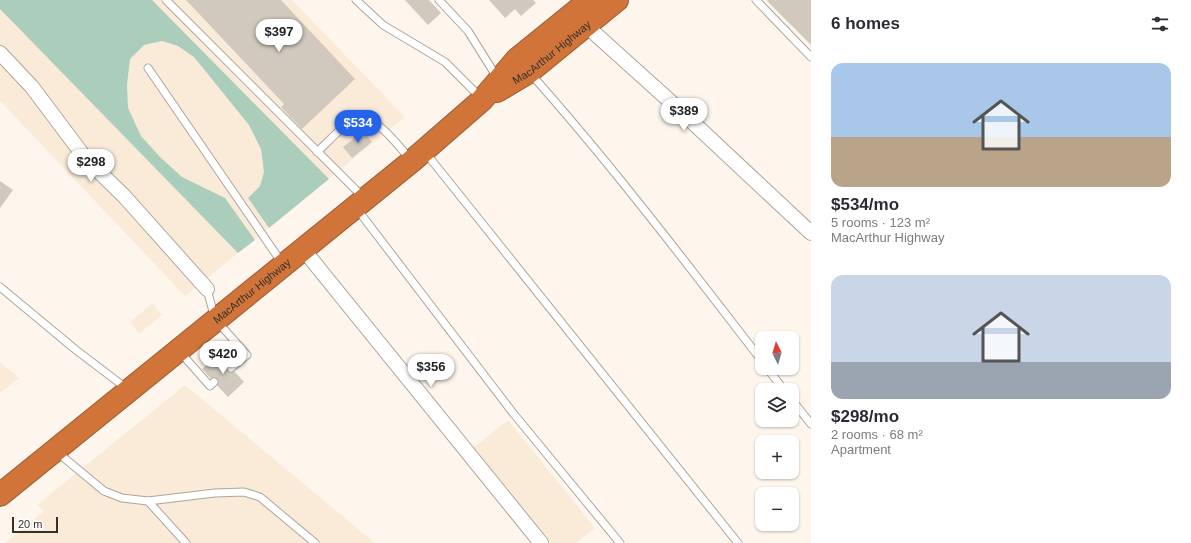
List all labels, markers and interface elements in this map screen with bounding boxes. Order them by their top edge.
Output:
icon: filters [1149,13,1171,35]
text: 6 homes [831,14,900,33]
street label: MacArthur Highway [510,18,593,86]
pin: $397 [255,19,303,53]
text: $397 [265,24,293,39]
icon: home [965,89,1037,161]
pin: $389 [660,98,708,132]
text: $389 [670,103,698,118]
pin: $534 [334,110,382,144]
text: $534 [344,115,372,130]
pin: $298 [67,149,115,183]
text: $298 [77,154,105,169]
text: $534/mo [831,195,899,214]
text: 5 rooms · 123 m² [831,215,930,230]
text: MacArthur Highway [831,230,944,245]
street label: MacArthur Highway [211,256,293,326]
icon: home [965,301,1037,373]
north arrow [755,331,799,375]
map controls [755,331,799,531]
pin: $420 [199,341,247,375]
text: $420 [209,346,237,361]
pin: $356 [407,354,455,388]
text: $356 [417,359,445,374]
button: layers [755,383,799,427]
text: $298/mo [831,407,899,426]
text: 2 rooms · 68 m² [831,427,923,442]
button: + [755,435,799,479]
text: Apartment [831,442,891,457]
button: − [755,487,799,531]
scale bar [12,515,58,534]
text: 20 m [18,518,42,530]

